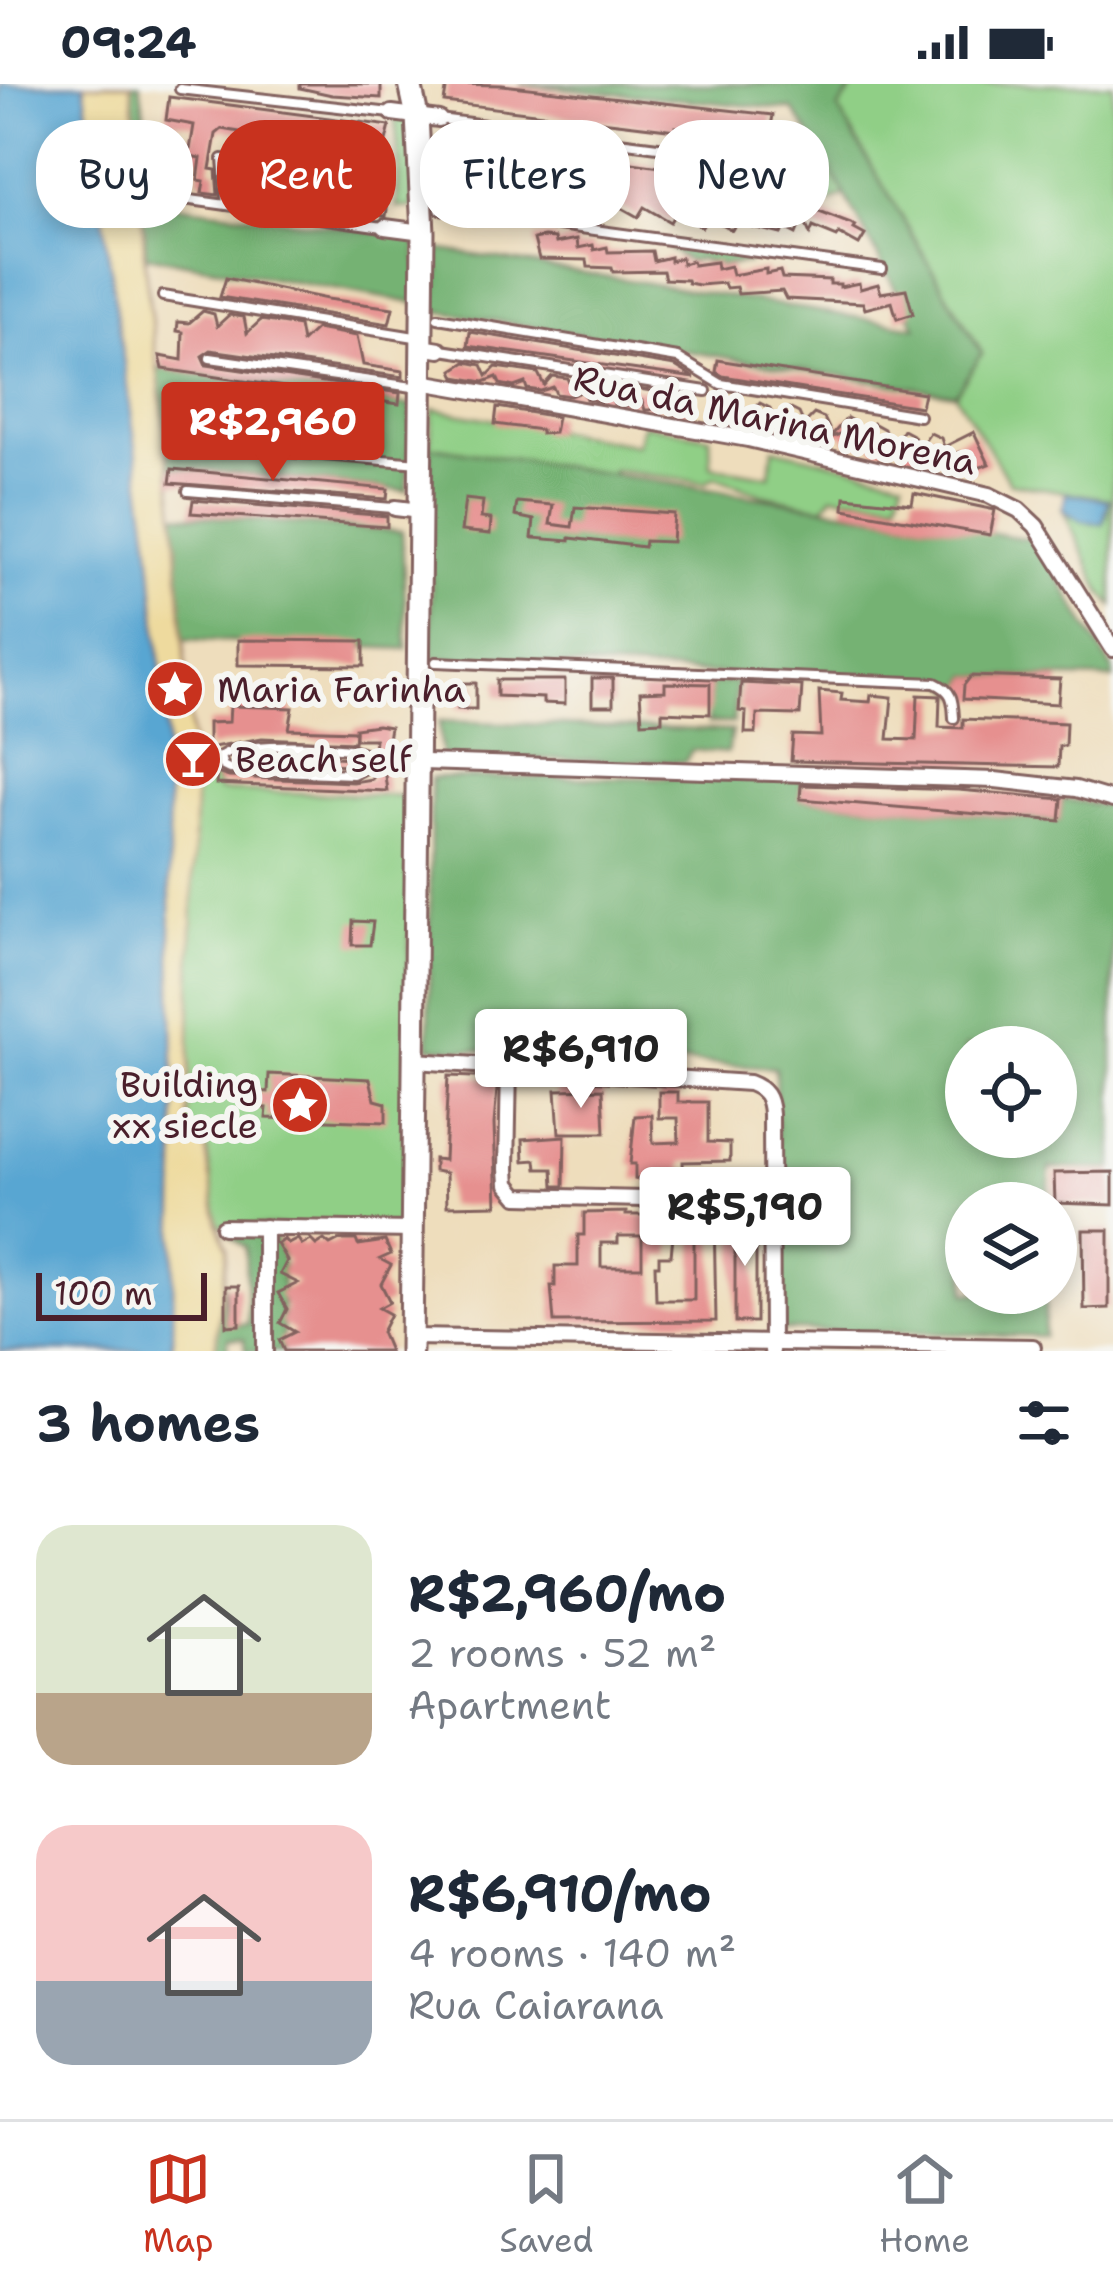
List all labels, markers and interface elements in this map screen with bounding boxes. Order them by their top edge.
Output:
text: 09:24 [60,12,197,72]
chip: Buy [36,120,193,228]
chip: Rent [217,120,396,228]
chip: Filters [420,120,630,228]
chip: New [654,120,829,228]
street label: Rua da Marina Morena [569,353,981,487]
pin: R$2,960 [162,382,384,484]
text: R$2,960 [188,395,358,447]
place icon: Maria Farinha [144,658,206,720]
place label: Maria Farinha [217,665,466,714]
bar icon: Beach self [162,728,224,790]
place label: Beach self [235,735,413,784]
pin: R$6,910 [470,1009,692,1111]
text: R$6,910 [502,1022,660,1074]
map controls [945,1026,1077,1314]
button: locate [945,1026,1077,1158]
place label: Building xx siecle [112,1060,258,1150]
place icon: Building xx siecle [269,1074,331,1136]
pin: R$5,190 [634,1167,856,1269]
text: R$5,190 [667,1180,823,1232]
button: layers [945,1182,1077,1314]
scale bar [36,1267,207,1320]
text: 100 m [54,1271,153,1316]
text: 3 homes [36,1389,260,1457]
icon: filters [1011,1390,1077,1456]
text: R$2,960/mo [408,1559,726,1627]
icon: home [132,1573,276,1717]
text: 2 rooms · 52 m² [408,1627,717,1679]
text: Apartment [408,1679,611,1731]
text: R$6,910/mo [408,1859,712,1927]
icon: home [132,1873,276,2017]
text: 4 rooms · 140 m² [408,1927,736,1979]
text: Rua Caiarana [408,1979,664,2031]
tab: Map [143,2146,214,2263]
tab: Saved [500,2146,593,2263]
tab: Home [879,2146,970,2263]

